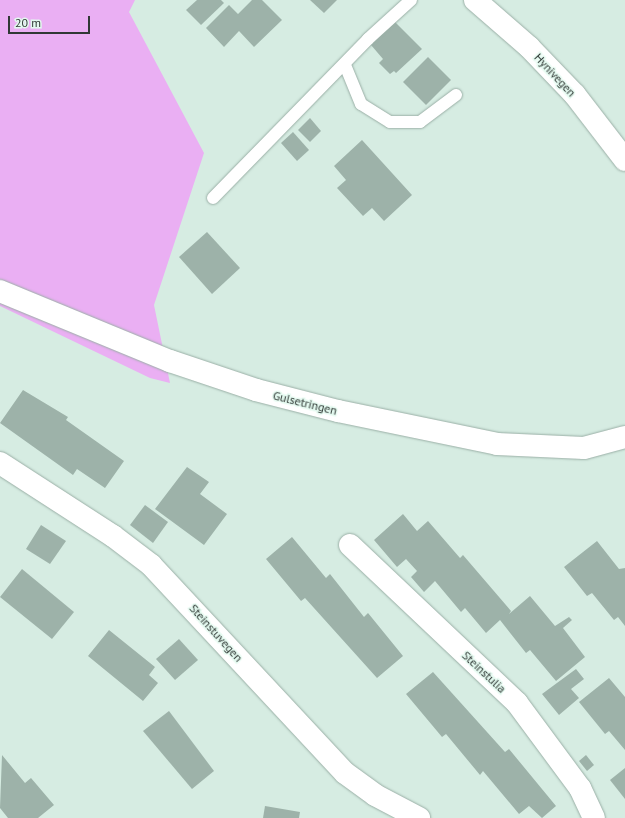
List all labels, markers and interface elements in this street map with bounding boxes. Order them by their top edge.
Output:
scale bar [10,8,92,34]
text: 20 m [15,15,41,30]
street label: Hynivegen [531,50,579,100]
street label: Gulsetringen [271,388,339,418]
street label: Steinstuvegen [186,601,246,665]
street label: Steinstulia [459,648,509,696]

